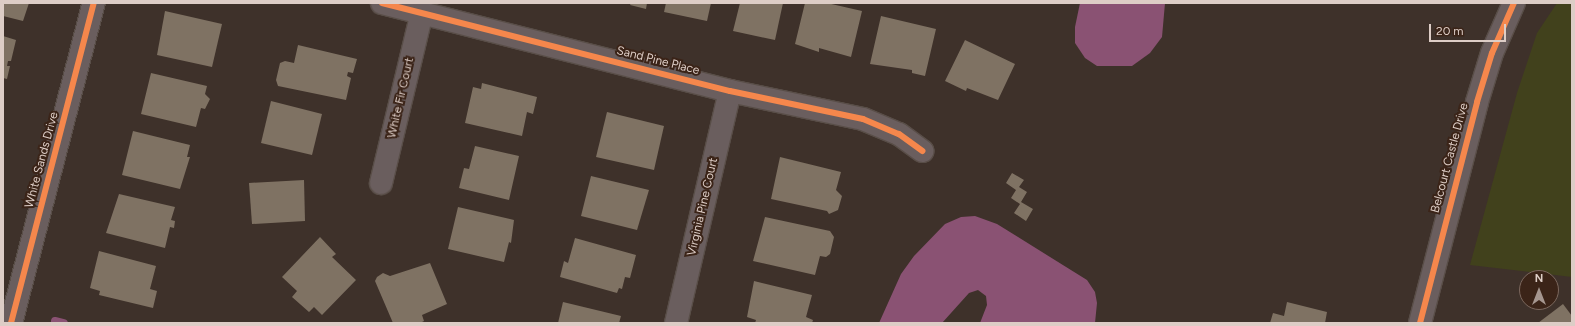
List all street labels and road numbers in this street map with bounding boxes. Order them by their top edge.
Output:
street label: Sand Pine Place [615,44,701,78]
street label: White Fir Court [385,56,417,140]
street label: Belcourt Castle Drive [1428,102,1472,214]
street label: White Sands Drive [22,111,62,209]
street label: Virginia Pine Court [685,156,721,258]

